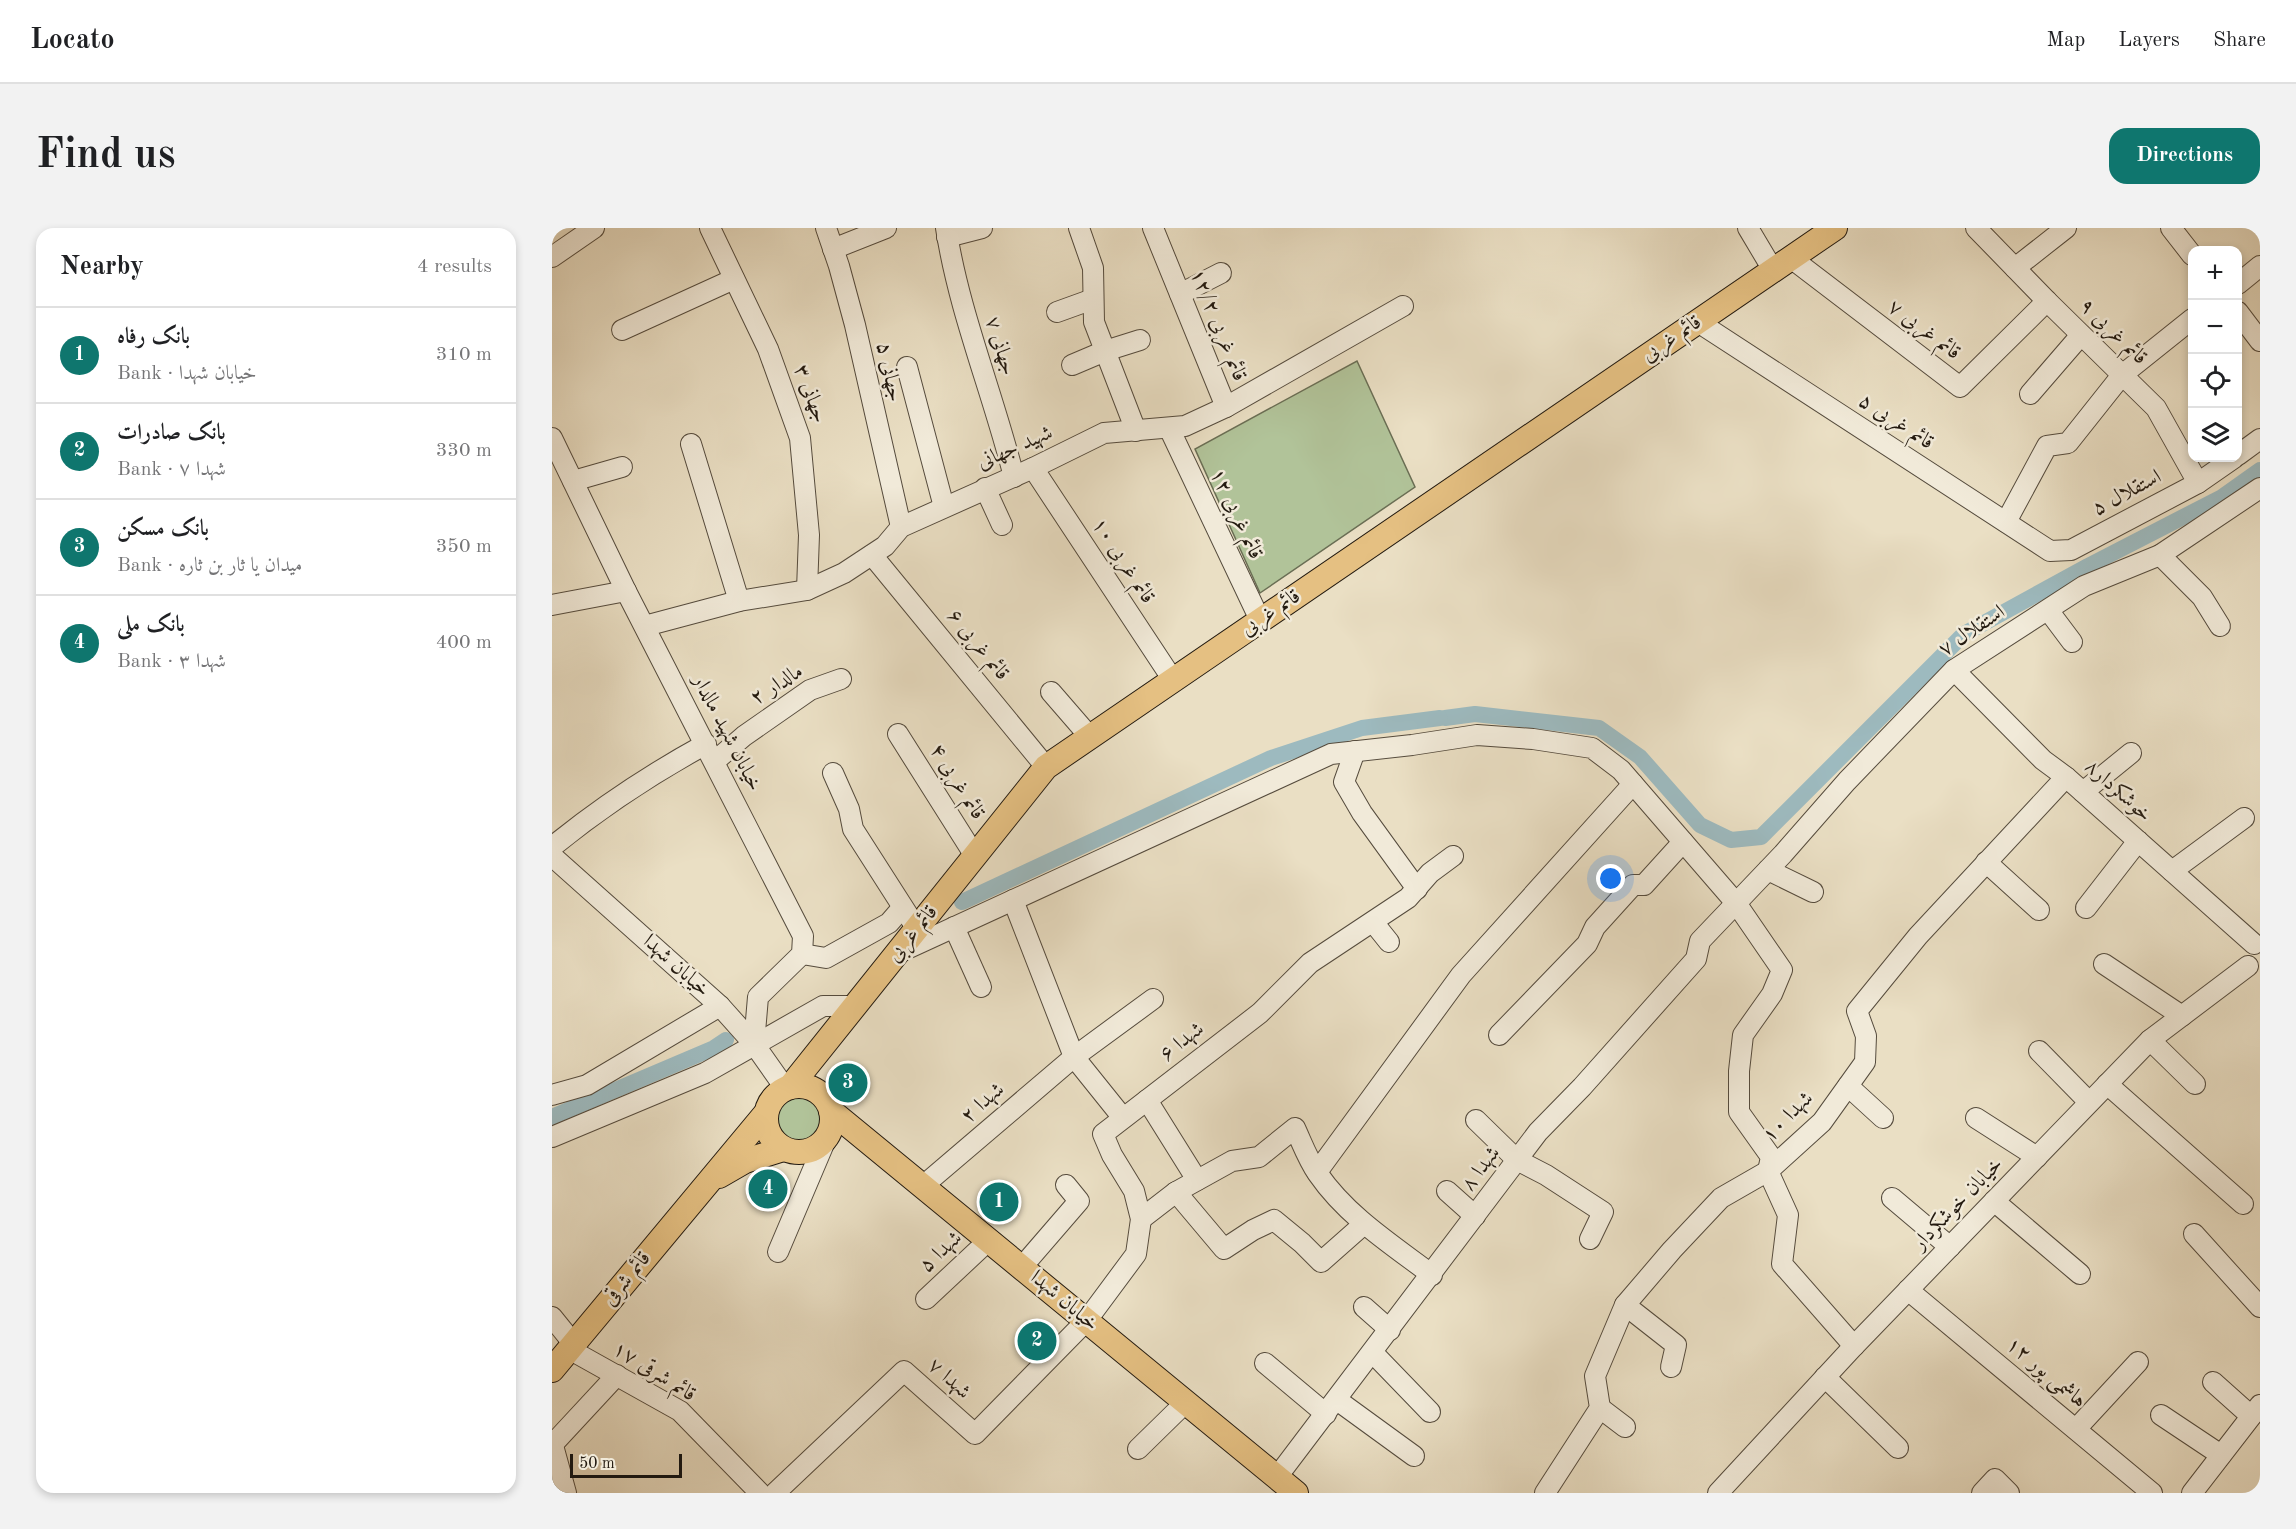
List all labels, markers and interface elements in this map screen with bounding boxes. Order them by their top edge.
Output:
text: Locato [30,27,115,55]
text: Map [2046,30,2085,51]
text: Layers [2118,30,2180,51]
text: Share [2213,30,2266,51]
button: Directions [2109,128,2260,184]
text: Find us [36,135,175,177]
map controls [2188,246,2242,462]
button: + [2188,246,2242,300]
text: Nearby [60,254,144,280]
text: 4 results [417,257,492,277]
street label: قائم غربی ۱۲/۲ [1180,266,1250,386]
street label: قائم غربی ۹ [2071,295,2151,373]
street label: قائم غربی ۷ [1880,296,1964,369]
button: − [2188,300,2242,354]
street label: قائم غربی [1639,312,1709,371]
street label: جهانی ۷ [981,314,1019,378]
text: بانک رفاه [117,326,190,348]
street label: جهانی ۵ [872,340,906,404]
text: 1 [74,345,85,365]
text: 310 m [436,345,492,365]
button: locate [2188,354,2242,408]
street label: جهانی ۳ [790,362,830,426]
text: Bank · خیابان شهدا [117,364,257,384]
street label: قائم غربی ۵ [1851,390,1937,459]
button: layers [2188,408,2242,462]
text: بانک صادرات [117,422,226,444]
street label: شهید جهانی [974,422,1057,476]
text: 2 [74,441,85,461]
text: 330 m [436,441,492,461]
text: Bank · شهدا ۷ [117,460,226,480]
street label: قائم غربی ۱۲ [1201,466,1266,565]
street label: استقلال ۵ [2089,466,2165,520]
street label: قائم غربی ۱۰ [1083,515,1158,611]
text: بانک مسکن [117,518,209,540]
text: 3 [74,537,85,557]
text: 350 m [436,537,492,557]
text: Bank · میدان یا ثار بن ثاره [117,556,302,576]
street label: قائم غربی [1238,586,1308,645]
street label: استقلال ۷ [1935,601,2009,661]
street label: قائم غربی ۶ [939,605,1013,688]
text: بانک ملی [117,614,185,636]
text: 4 [74,633,85,653]
text: 400 m [436,633,492,653]
text: Bank · شهدا ۳ [117,652,226,672]
street label: مالدار ۲ [747,661,807,709]
street label: خیابان شهید مالدار [686,670,765,795]
street label: قائم غربی ۴ [921,740,988,827]
street label: خوشکردار۸ [2080,755,2156,827]
your location [1596,864,1625,893]
street label: قائم غربی [884,902,947,970]
street label: خیابان شهدا [637,931,713,1003]
street label: شهدا ۶ [1156,1018,1209,1067]
pin: 3 [828,1060,868,1106]
street label: شهدا ۲ [957,1079,1010,1129]
street label: شهدا ۱۰ [1759,1088,1819,1148]
street label: شهدا ۸ [1458,1143,1506,1196]
street label: خیابان خوشکردار [1907,1153,2008,1256]
pin: 4 [748,1166,788,1212]
pin: 1 [980,1180,1018,1224]
street label: شهدا ۵ [916,1227,968,1278]
street label: قائم شرقی [598,1247,660,1314]
street label: خیابان شهدا [1025,1267,1102,1337]
pin: 2 [1018,1318,1056,1364]
street label: هاشمی پور ۱۲ [2000,1334,2090,1415]
street label: قائم شرقی ۱۷ [606,1337,700,1411]
street label: شهدا ۷ [922,1355,974,1405]
scale bar [570,1451,682,1478]
text: 50 m [579,1456,615,1472]

